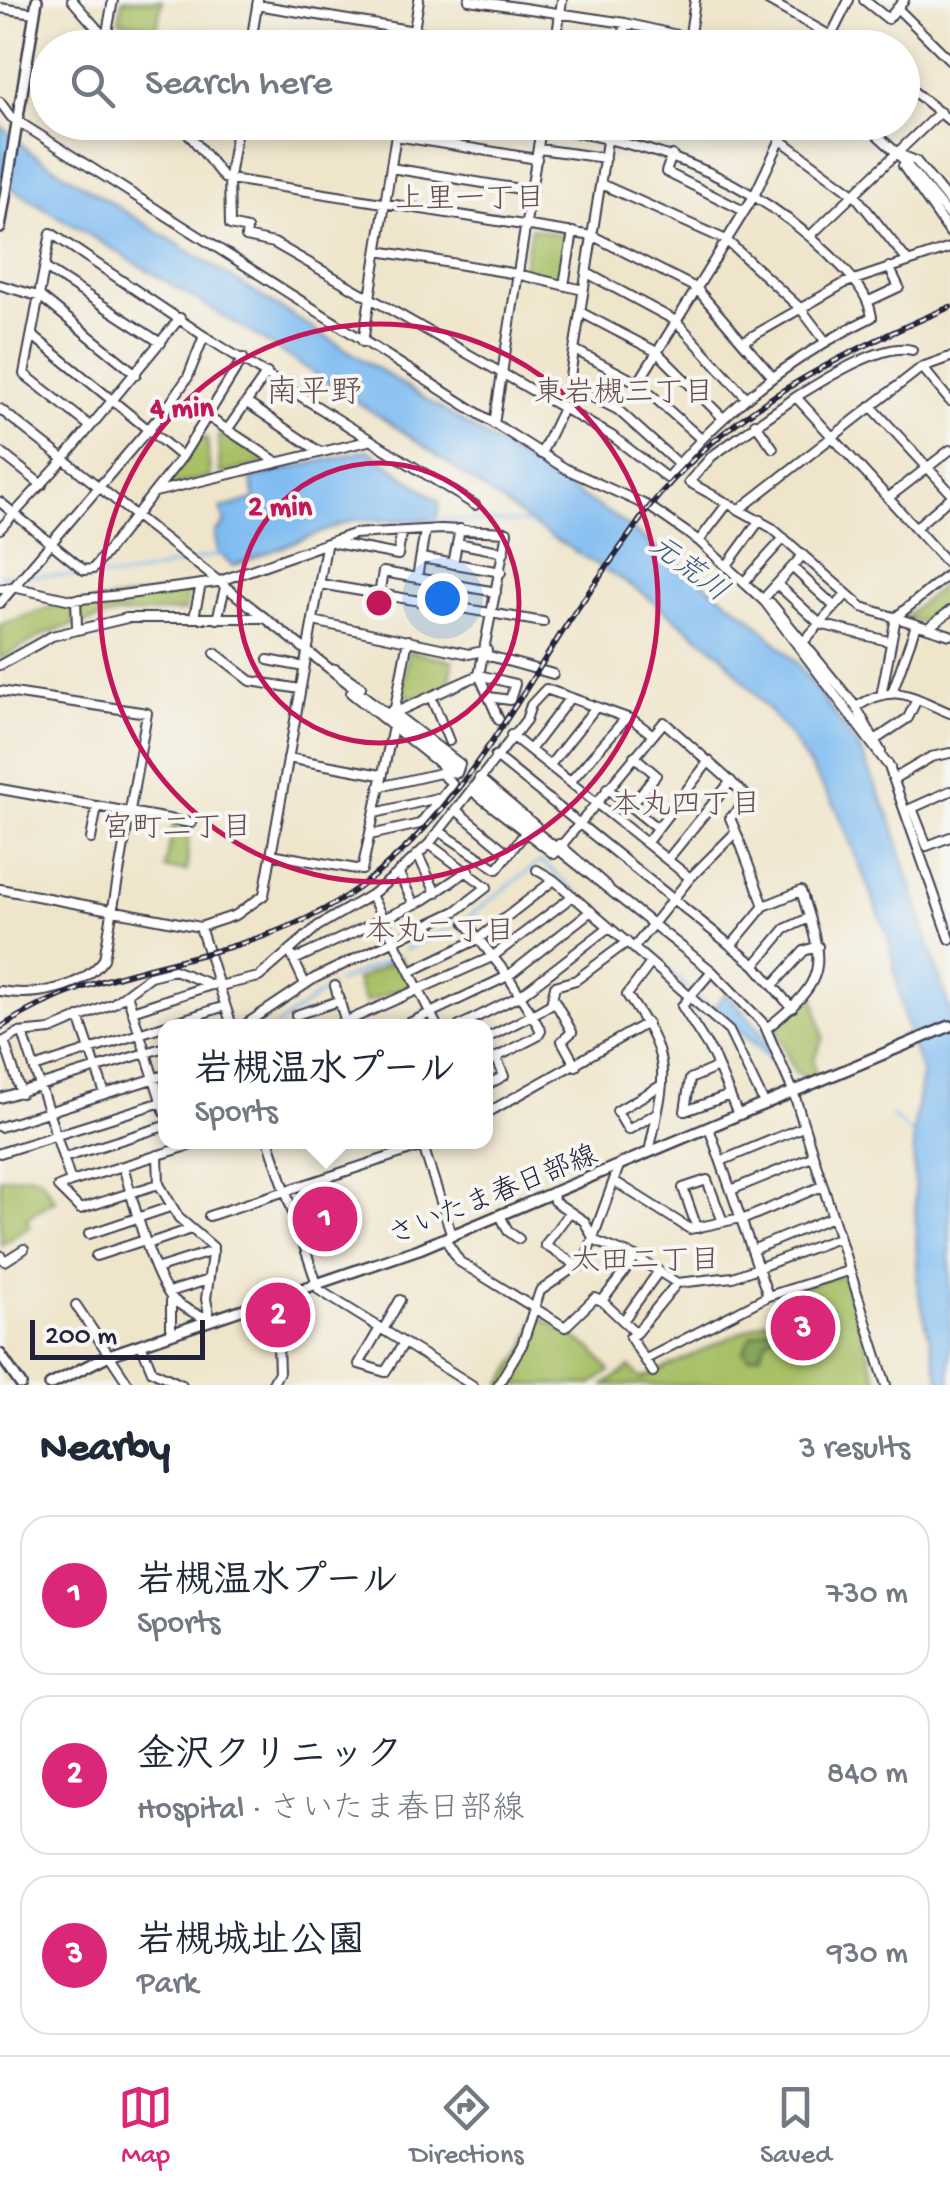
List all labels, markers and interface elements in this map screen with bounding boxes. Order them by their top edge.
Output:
search box [30,30,920,140]
icon: search [65,58,120,113]
text: Search here [145,63,332,107]
district label: 上里一丁目 [395,184,545,219]
district label: 南平野 [266,374,362,414]
district label: 東岩槻三丁目 [534,376,714,413]
text: 4 min [149,393,214,428]
text: 2 min [248,492,313,527]
water label: 元荒川 [641,529,734,612]
your location [417,573,468,624]
centre of rings [361,585,397,621]
district label: 本丸四丁目 [611,788,761,825]
district label: 宮町二丁目 [102,811,252,848]
district label: 本丸二丁目 [365,915,515,952]
popup [158,1019,493,1149]
text: 岩槻温水プール [194,1051,457,1095]
text: Sports [194,1095,278,1133]
street label: さいたま春日部線 [383,1138,603,1254]
pin: 1 [292,1182,358,1256]
district label: 太田二丁目 [570,1245,720,1281]
pin: 2 [246,1278,310,1352]
pin: 3 [770,1290,836,1366]
scale bar [30,1315,205,1360]
text: 200 m [45,1321,117,1354]
text: Nearby [40,1426,170,1475]
text: 3 results [799,1431,910,1469]
text: 岩槻温水プール [137,1562,399,1606]
text: 1 [68,1576,81,1614]
text: 730 m [826,1576,908,1614]
text: Sports [137,1606,220,1644]
text: 金沢クリニック [137,1736,403,1780]
text: 2 [67,1756,82,1794]
text: 840 m [827,1756,908,1794]
text: Hospital · さいたま春日部線 [137,1792,524,1830]
text: 岩槻城址公園 [137,1922,365,1966]
text: 3 [66,1936,83,1974]
text: 930 m [827,1936,908,1974]
text: Park [137,1966,198,2004]
tab: Map [118,2080,173,2173]
tab: Directions [410,2080,524,2173]
tab: Saved [760,2080,832,2173]

